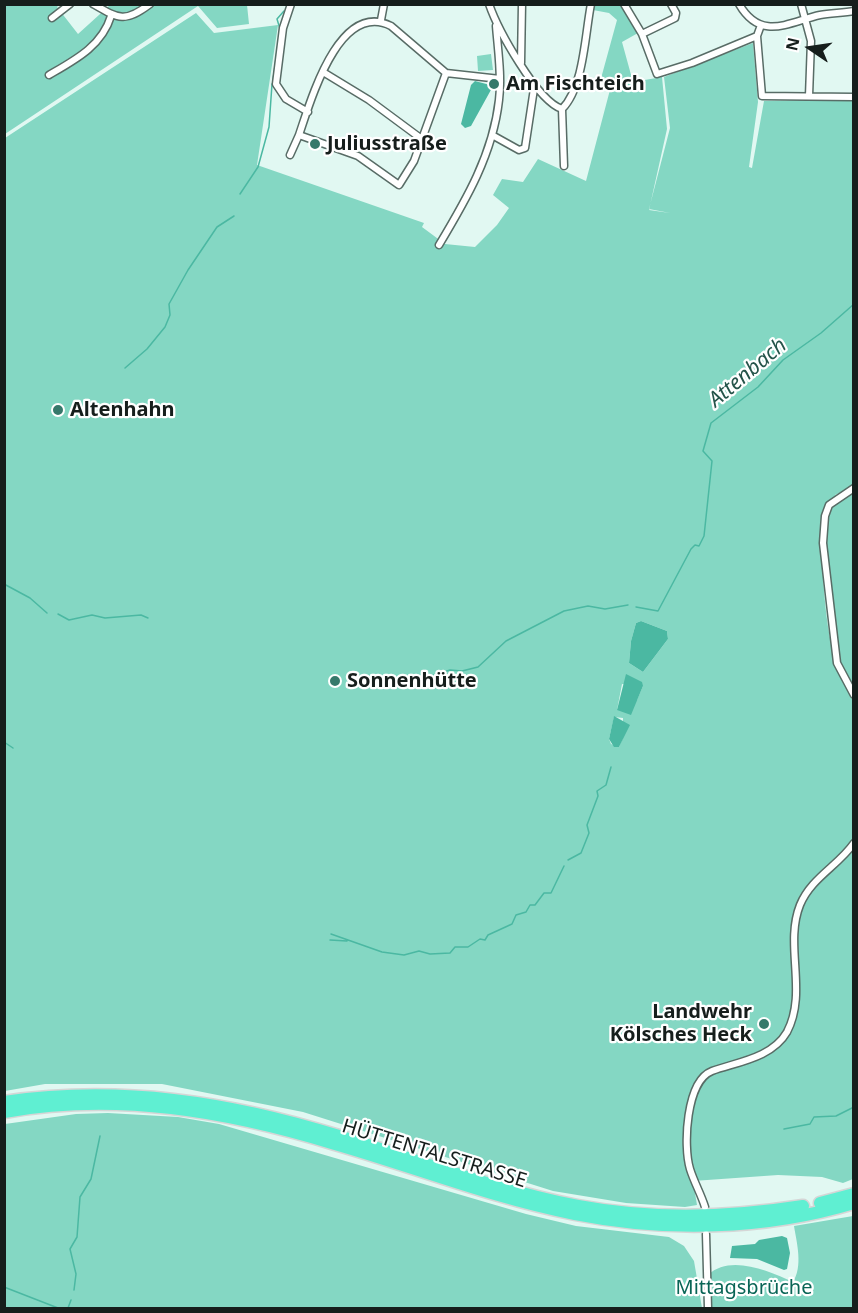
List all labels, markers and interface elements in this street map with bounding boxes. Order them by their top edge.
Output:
north arrow [780,18,840,78]
text: N [780,35,805,53]
place label: Am Fischteich [506,72,645,96]
marker: Am Fischteich [487,77,501,91]
place label: Juliusstraße [327,132,447,156]
marker: Juliusstraße [308,137,322,151]
water label: Attenbach [704,333,792,413]
place label: Altenhahn [70,398,174,422]
marker: Altenhahn [51,403,65,417]
place label: Sonnenhütte [347,669,477,693]
marker: Sonnenhütte [328,674,342,688]
place label: Landwehr Kölsches Heck [610,1000,752,1047]
marker: Landwehr Kölsches Heck [757,1017,771,1031]
street label: HÜTTENTALSTRASSE [339,1114,529,1194]
park label: Mittagsbrüche [676,1276,812,1300]

